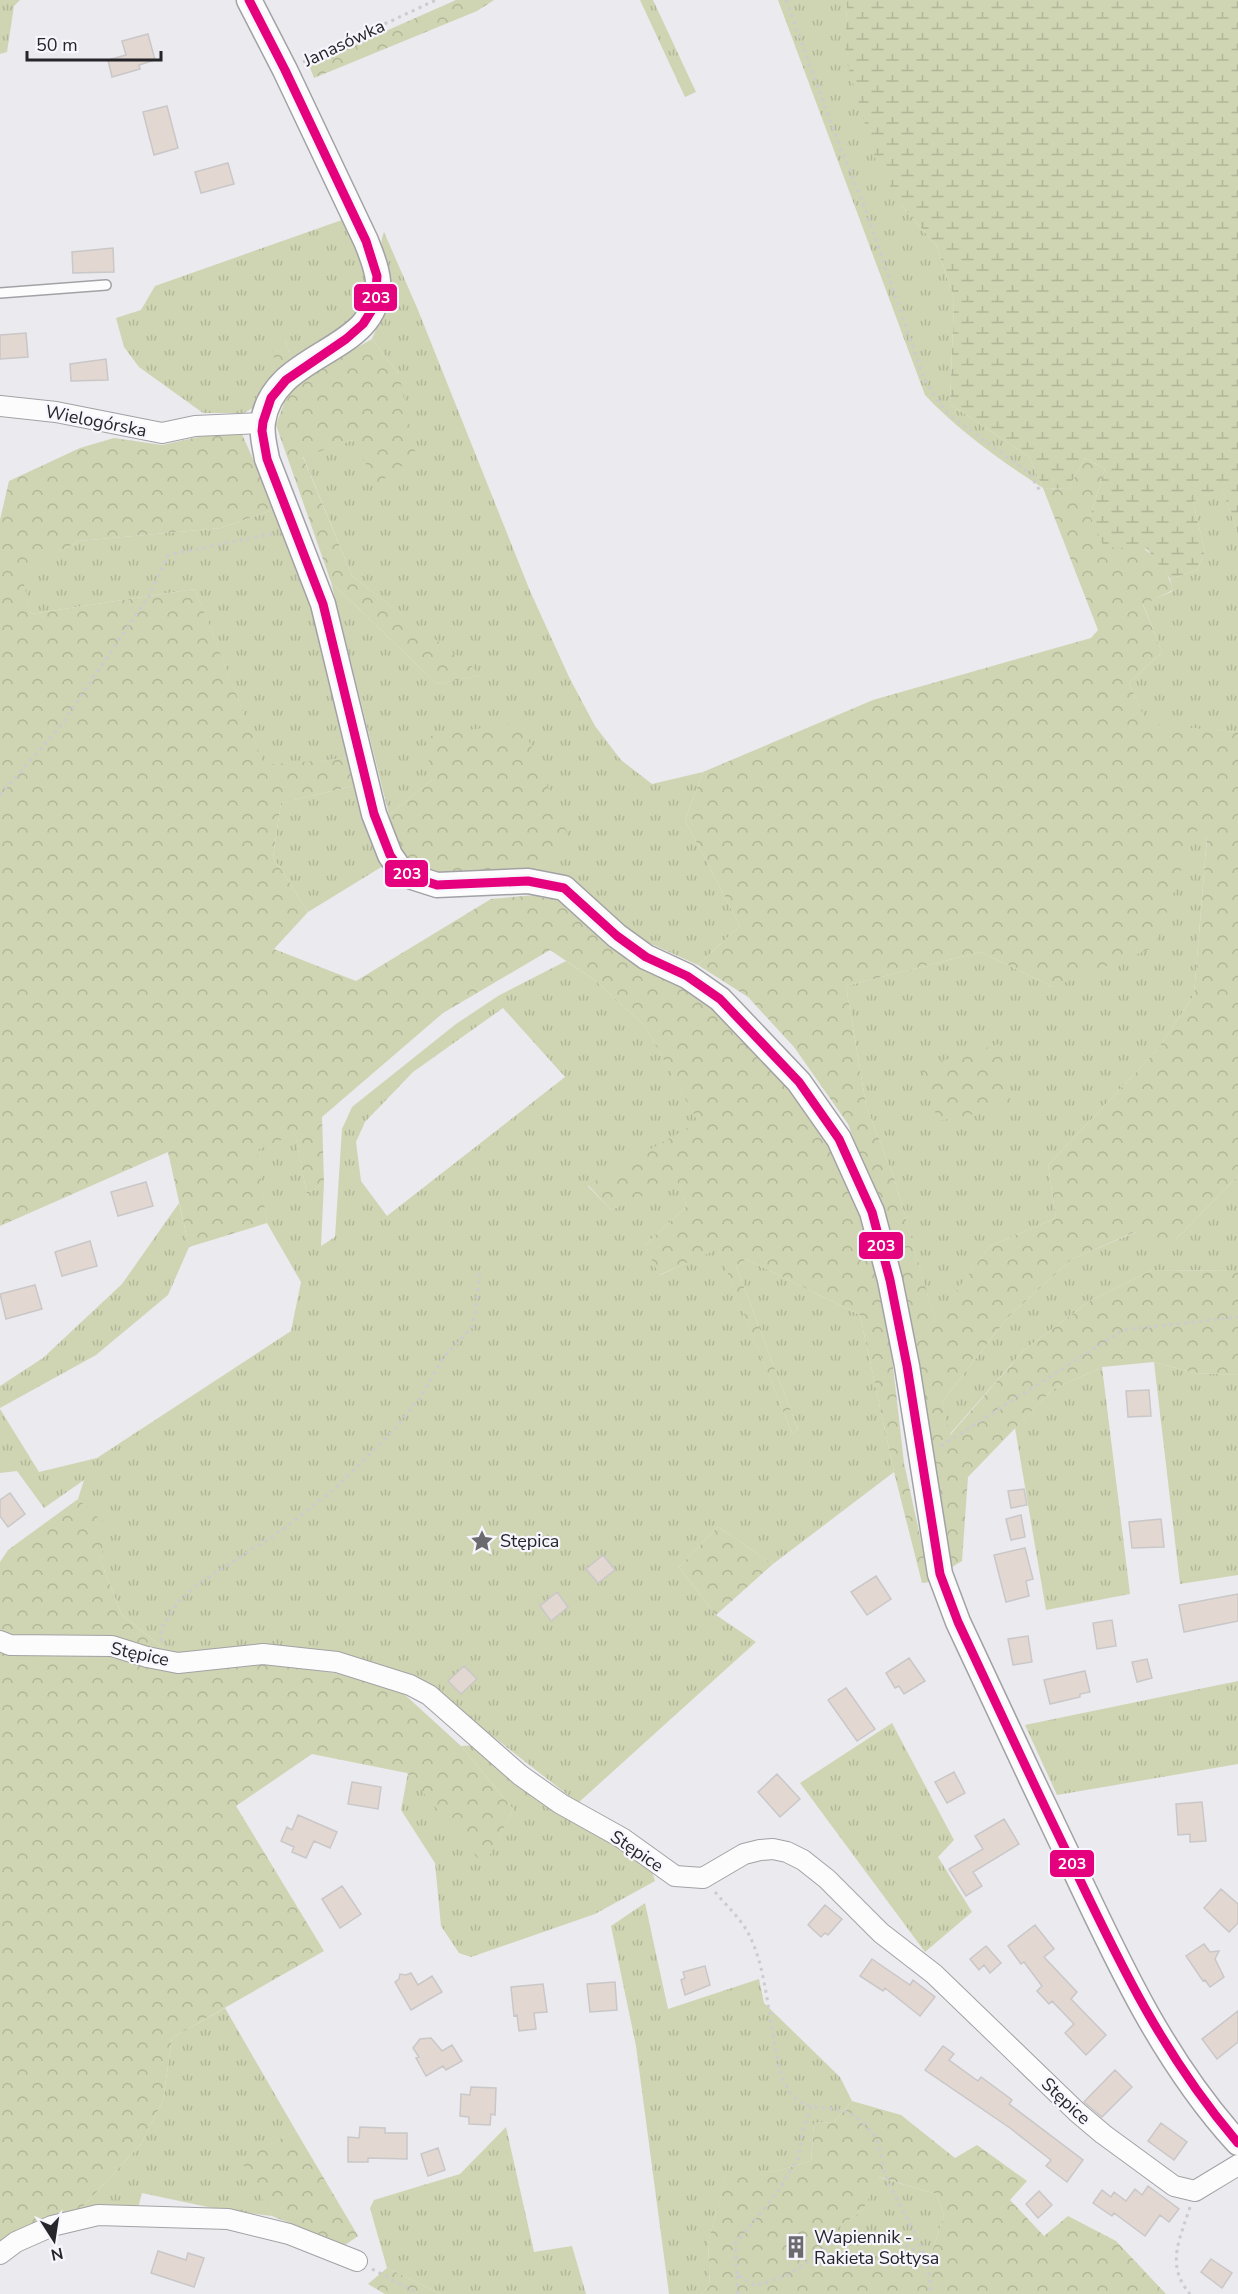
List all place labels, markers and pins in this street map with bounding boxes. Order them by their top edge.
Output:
place icon: Stępica [469,1528,495,1554]
place label: Stępica [500,1529,559,1553]
place label: Wapiennik - Rakieta Sołtysa [814,2225,939,2270]
building icon: Wapiennik - Rakieta Sołtysa [783,2234,809,2260]

